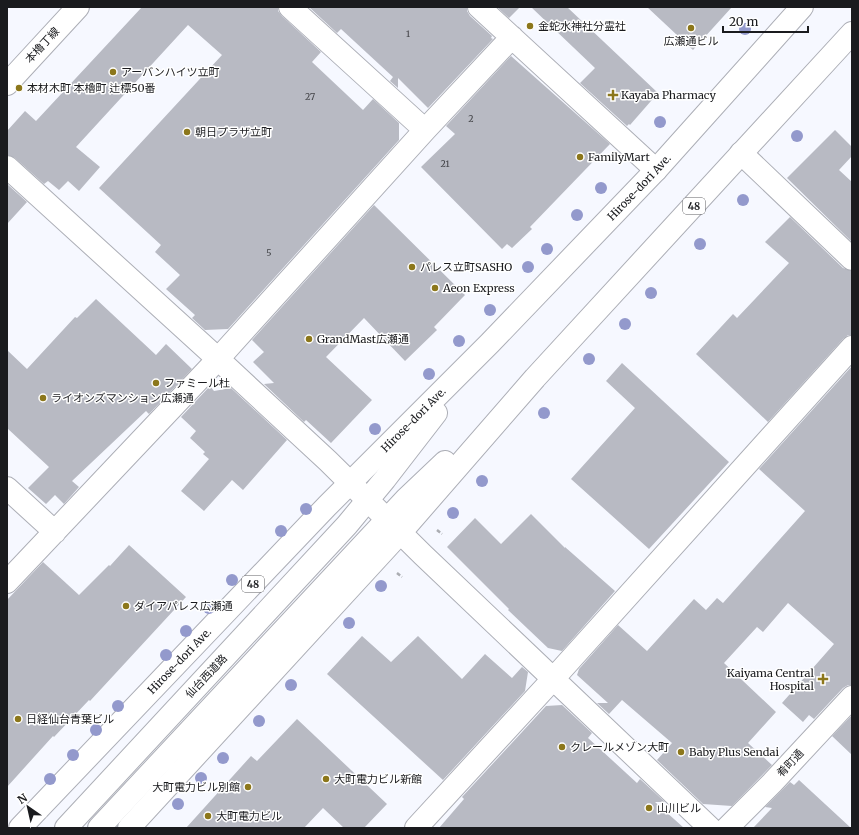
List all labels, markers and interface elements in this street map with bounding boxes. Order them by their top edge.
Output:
scale bar [723,8,808,34]
text: 20 m [729,14,758,29]
place label: 金蛇水神社分霊社 [538,19,626,33]
marker: 金蛇水神社分霊社 [525,21,535,31]
marker: 広瀬通ビル [686,23,696,33]
street label: 本櫓丁線 [22,24,62,66]
house number: 1 [406,28,410,39]
place label: 広瀬通ビル [664,34,719,48]
place label: アーバンハイツ立町 [121,65,220,79]
marker: アーバンハイツ立町 [108,67,118,77]
place label: 本材木町 本櫓町 辻標50番 [27,81,156,95]
marker: 本材木町 本櫓町 辻標50番 [14,83,24,93]
place label: Kayaba Pharmacy [621,88,716,102]
marker: Kayaba Pharmacy [608,90,618,100]
house number: 27 [305,91,315,102]
house number: 2 [468,113,474,124]
place label: 朝日プラザ立町 [195,125,272,139]
marker: 朝日プラザ立町 [182,127,192,137]
place label: FamilyMart [588,150,651,164]
street label: Hirose-dori Ave. [604,151,674,223]
marker: FamilyMart [575,152,585,162]
house number: 21 [440,158,450,169]
road number: 48 [683,198,705,214]
house number: 5 [266,247,272,258]
place label: パレス立町SASHO [420,260,512,274]
marker: パレス立町SASHO [407,262,417,272]
place label: Aeon Express [442,281,515,295]
marker: Aeon Express [430,283,440,293]
place label: GrandMast広瀬通 [317,332,409,346]
marker: GrandMast広瀬通 [304,334,314,344]
place label: ファミール杜 [164,376,230,390]
marker: ファミール杜 [151,378,161,388]
street label: Hirose-dori Ave. [378,384,449,455]
place label: ライオンズマンション広瀬通 [51,391,194,405]
marker: ライオンズマンション広瀬通 [38,393,48,403]
road number: 48 [242,576,264,592]
place label: ダイアパレス広瀬通 [134,599,233,613]
marker: ダイアパレス広瀬通 [121,601,131,611]
street label: Hirose-dori Ave. [145,625,214,697]
street label: 仙台西道路 [182,651,230,701]
place label: Kaiyama Central Hospital [727,666,815,693]
marker: Kaiyama Central Hospital [817,673,829,685]
place label: 日経仙台青葉ビル [26,712,114,726]
marker: 日経仙台青葉ビル [13,714,23,724]
place label: クレールメゾン大町 [570,740,669,754]
marker: クレールメゾン大町 [557,742,567,752]
place label: Baby Plus Sendai [689,745,780,759]
street label: 肴町通 [774,746,806,780]
marker: Baby Plus Sendai [676,747,686,757]
place label: 大町電力ビル新館 [334,772,422,786]
marker: 大町電力ビル新館 [321,774,331,784]
place label: 大町電力ビル別館 [152,780,240,794]
marker: 大町電力ビル別館 [243,782,253,792]
north arrow [8,787,48,827]
text: N [15,790,30,807]
place label: 山川ビル [657,801,701,815]
marker: 山川ビル [644,803,654,813]
place label: 大町電力ビル [216,809,282,823]
marker: 大町電力ビル [203,811,213,821]

